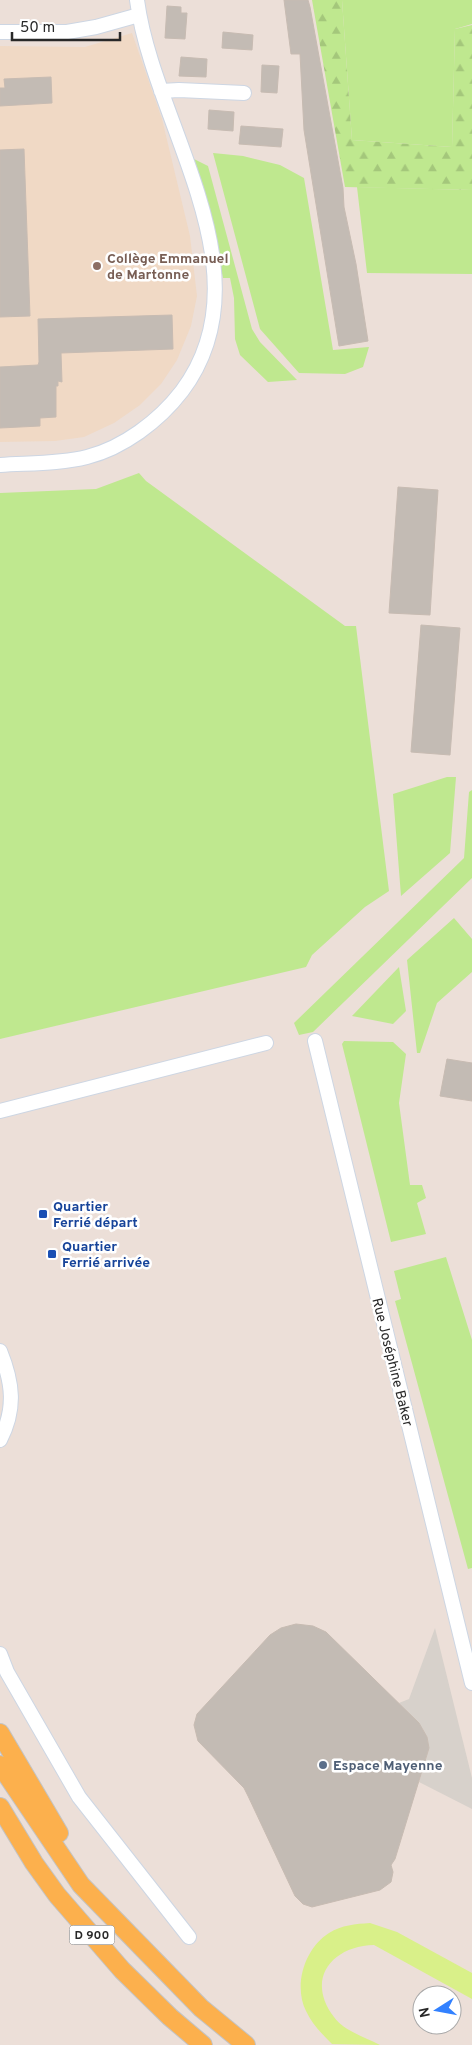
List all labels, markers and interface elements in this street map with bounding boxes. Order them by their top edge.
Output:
scale bar [12,10,120,42]
text: 50 m [20,19,55,38]
place label: Collège Emmanuel de Martonne [107,251,229,284]
marker: Collège Emmanuel de Martonne [91,260,103,272]
place label: Quartier Ferrié départ [53,1199,138,1232]
marker: Quartier Ferrié départ [37,1208,49,1220]
place label: Quartier Ferrié arrivée [62,1239,150,1272]
marker: Quartier Ferrié arrivée [46,1248,58,1260]
street label: Rue Joséphine Baker [367,1296,416,1429]
place label: Espace Mayenne [333,1758,443,1775]
marker: Espace Mayenne [317,1759,329,1771]
road number: D 900 [70,1926,114,1944]
north arrow [412,1985,462,2035]
text: N [416,2006,435,2019]

